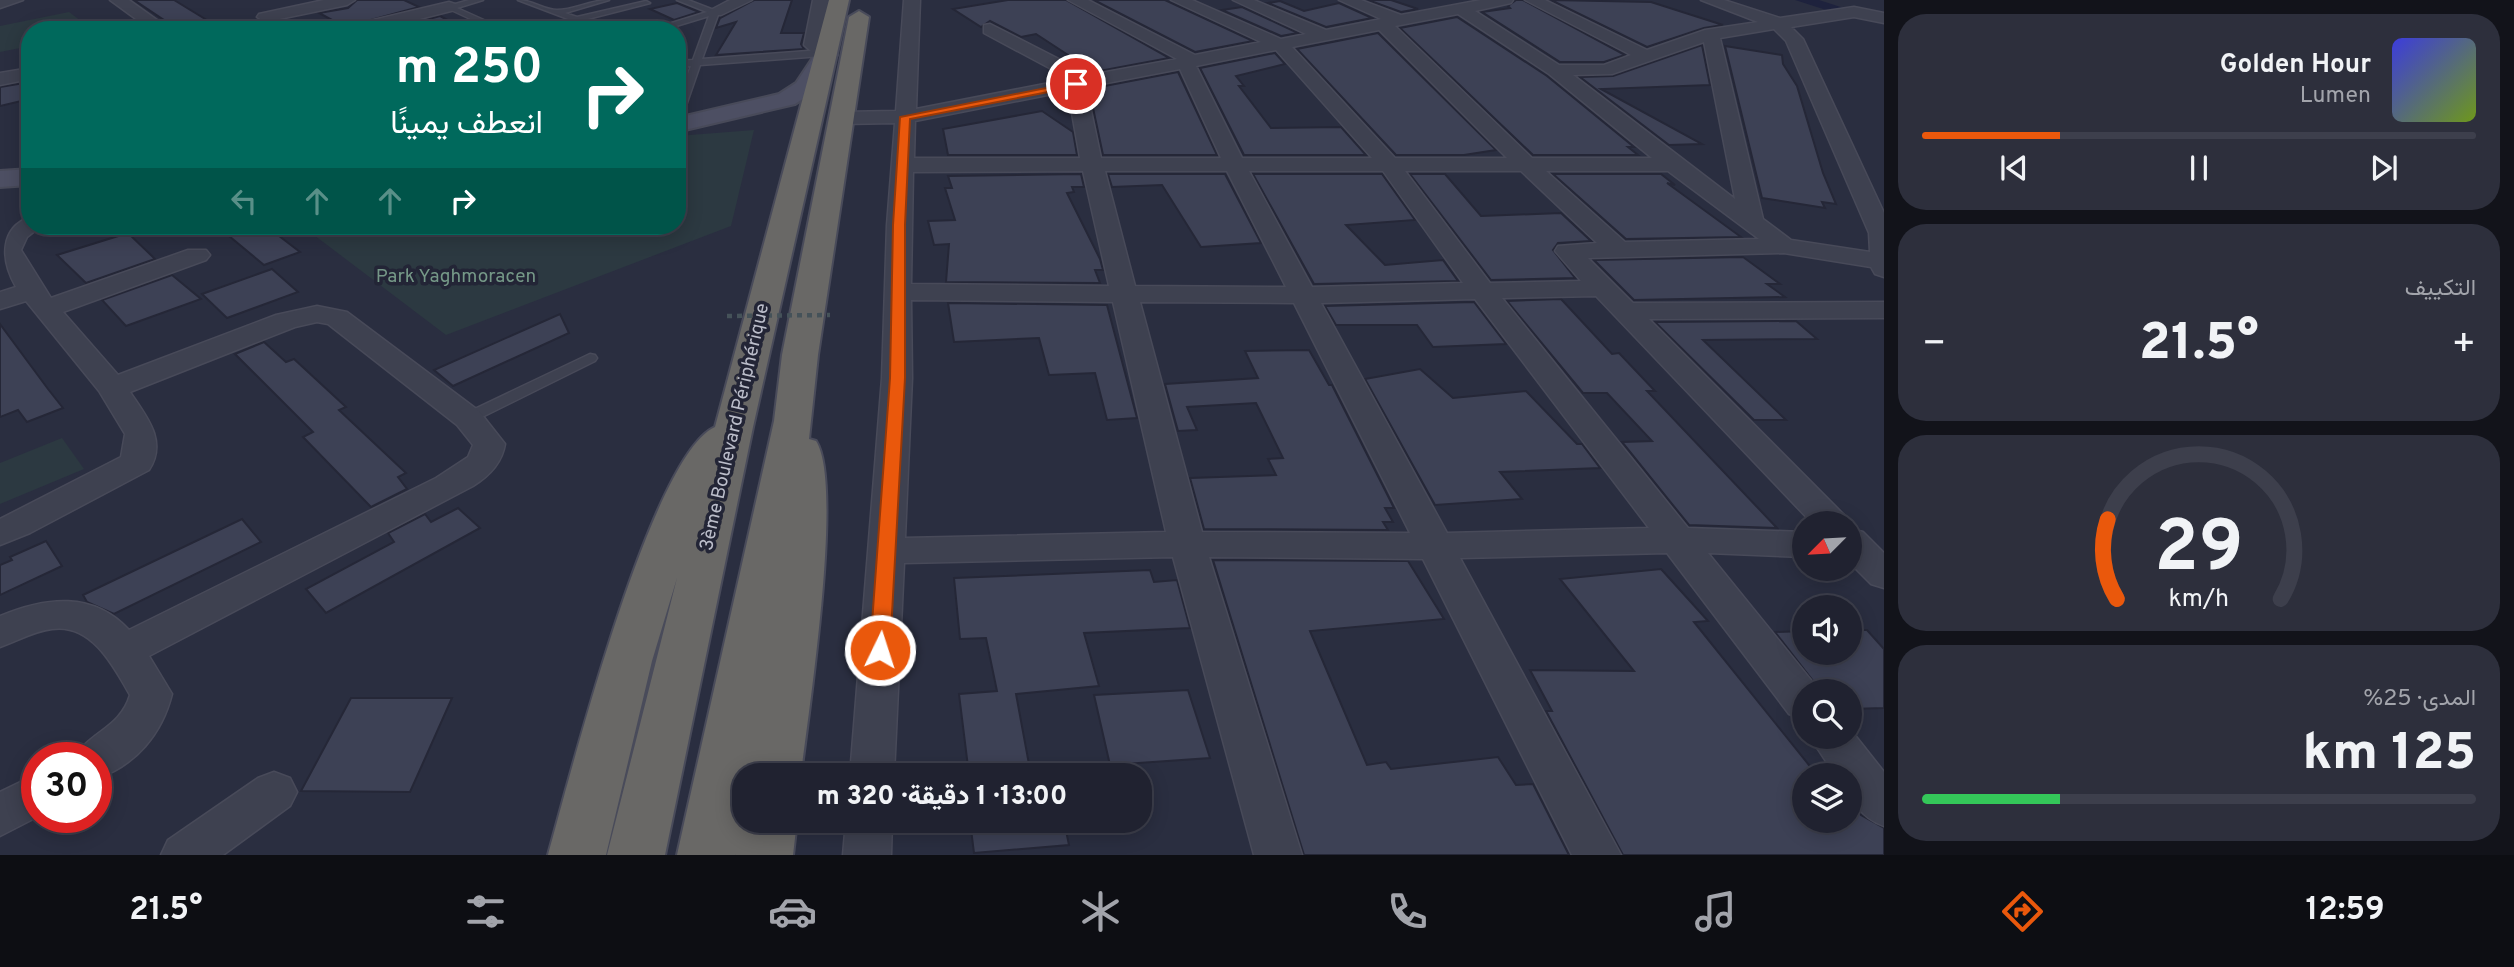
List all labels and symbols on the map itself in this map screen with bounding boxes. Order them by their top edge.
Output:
pin [1046,54,1106,114]
park label: Park Yaghmoracen [376,265,536,289]
street label: 3ème Boulevard Périphérique [695,301,775,553]
north arrow [1792,511,1862,581]
position arrow [843,613,917,687]
speed limit sign: 30 [21,742,112,833]

